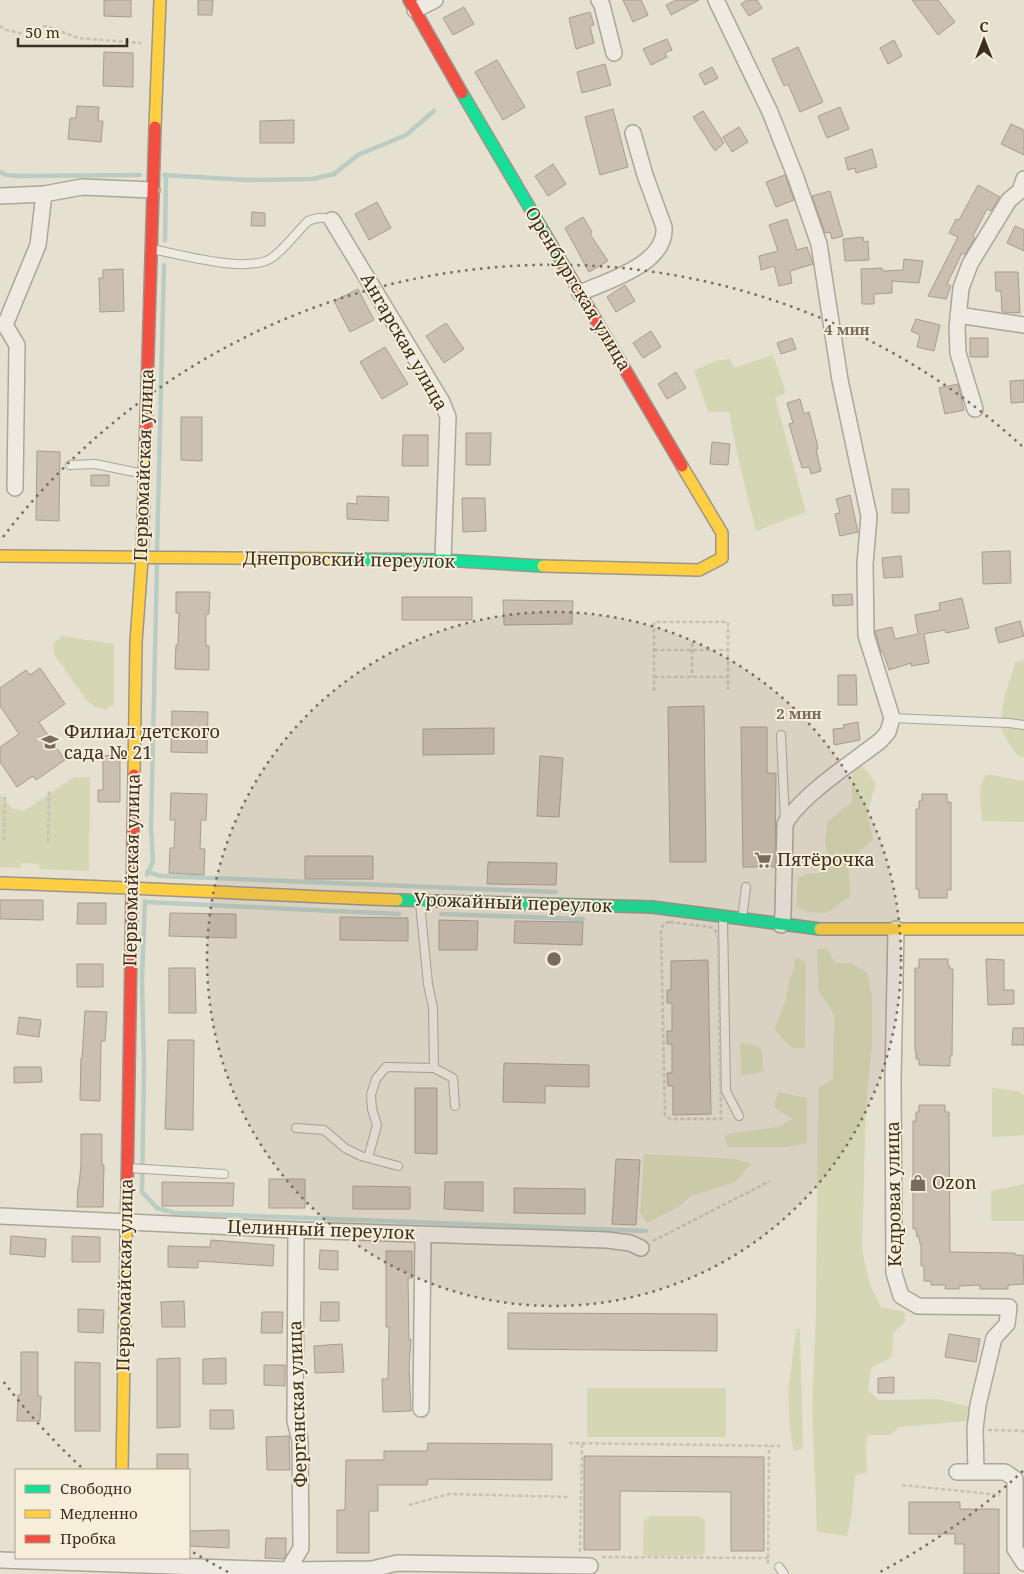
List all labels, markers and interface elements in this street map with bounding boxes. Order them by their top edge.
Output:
scale bar [18,15,126,47]
north arrow [959,15,1009,65]
text: С [979,17,989,36]
text: 50 m [25,22,60,42]
street label: Оренбургская улица [520,202,637,375]
street label: Ангарская улица [356,268,454,415]
text: 4 мин [824,319,870,339]
street label: Первомайская улица [128,368,158,562]
street label: Днепровский переулок [243,545,456,573]
text: 2 мин [776,703,822,723]
place label: Филиал детского сада № 21 [64,719,220,764]
school or university icon: Филиал детского сада № 21 [40,732,60,752]
street label: Первомайская улица [117,773,145,967]
place label: Пятёрочка [777,847,875,871]
supermarket icon: Пятёрочка [753,850,773,870]
street label: Урожайный переулок [413,887,613,917]
centre of rings [545,950,563,968]
street label: Кедровая улица [880,1121,906,1267]
place label: Ozon [932,1170,977,1194]
shop icon: Ozon [908,1173,928,1193]
street label: Первомайская улица [110,1178,138,1372]
street label: Целинный переулок [227,1214,416,1244]
street label: Ферганская улица [282,1320,312,1488]
legend [15,1469,190,1559]
text: Свободно [60,1478,132,1498]
text: Медленно [60,1503,138,1523]
text: Пробка [60,1528,116,1548]

